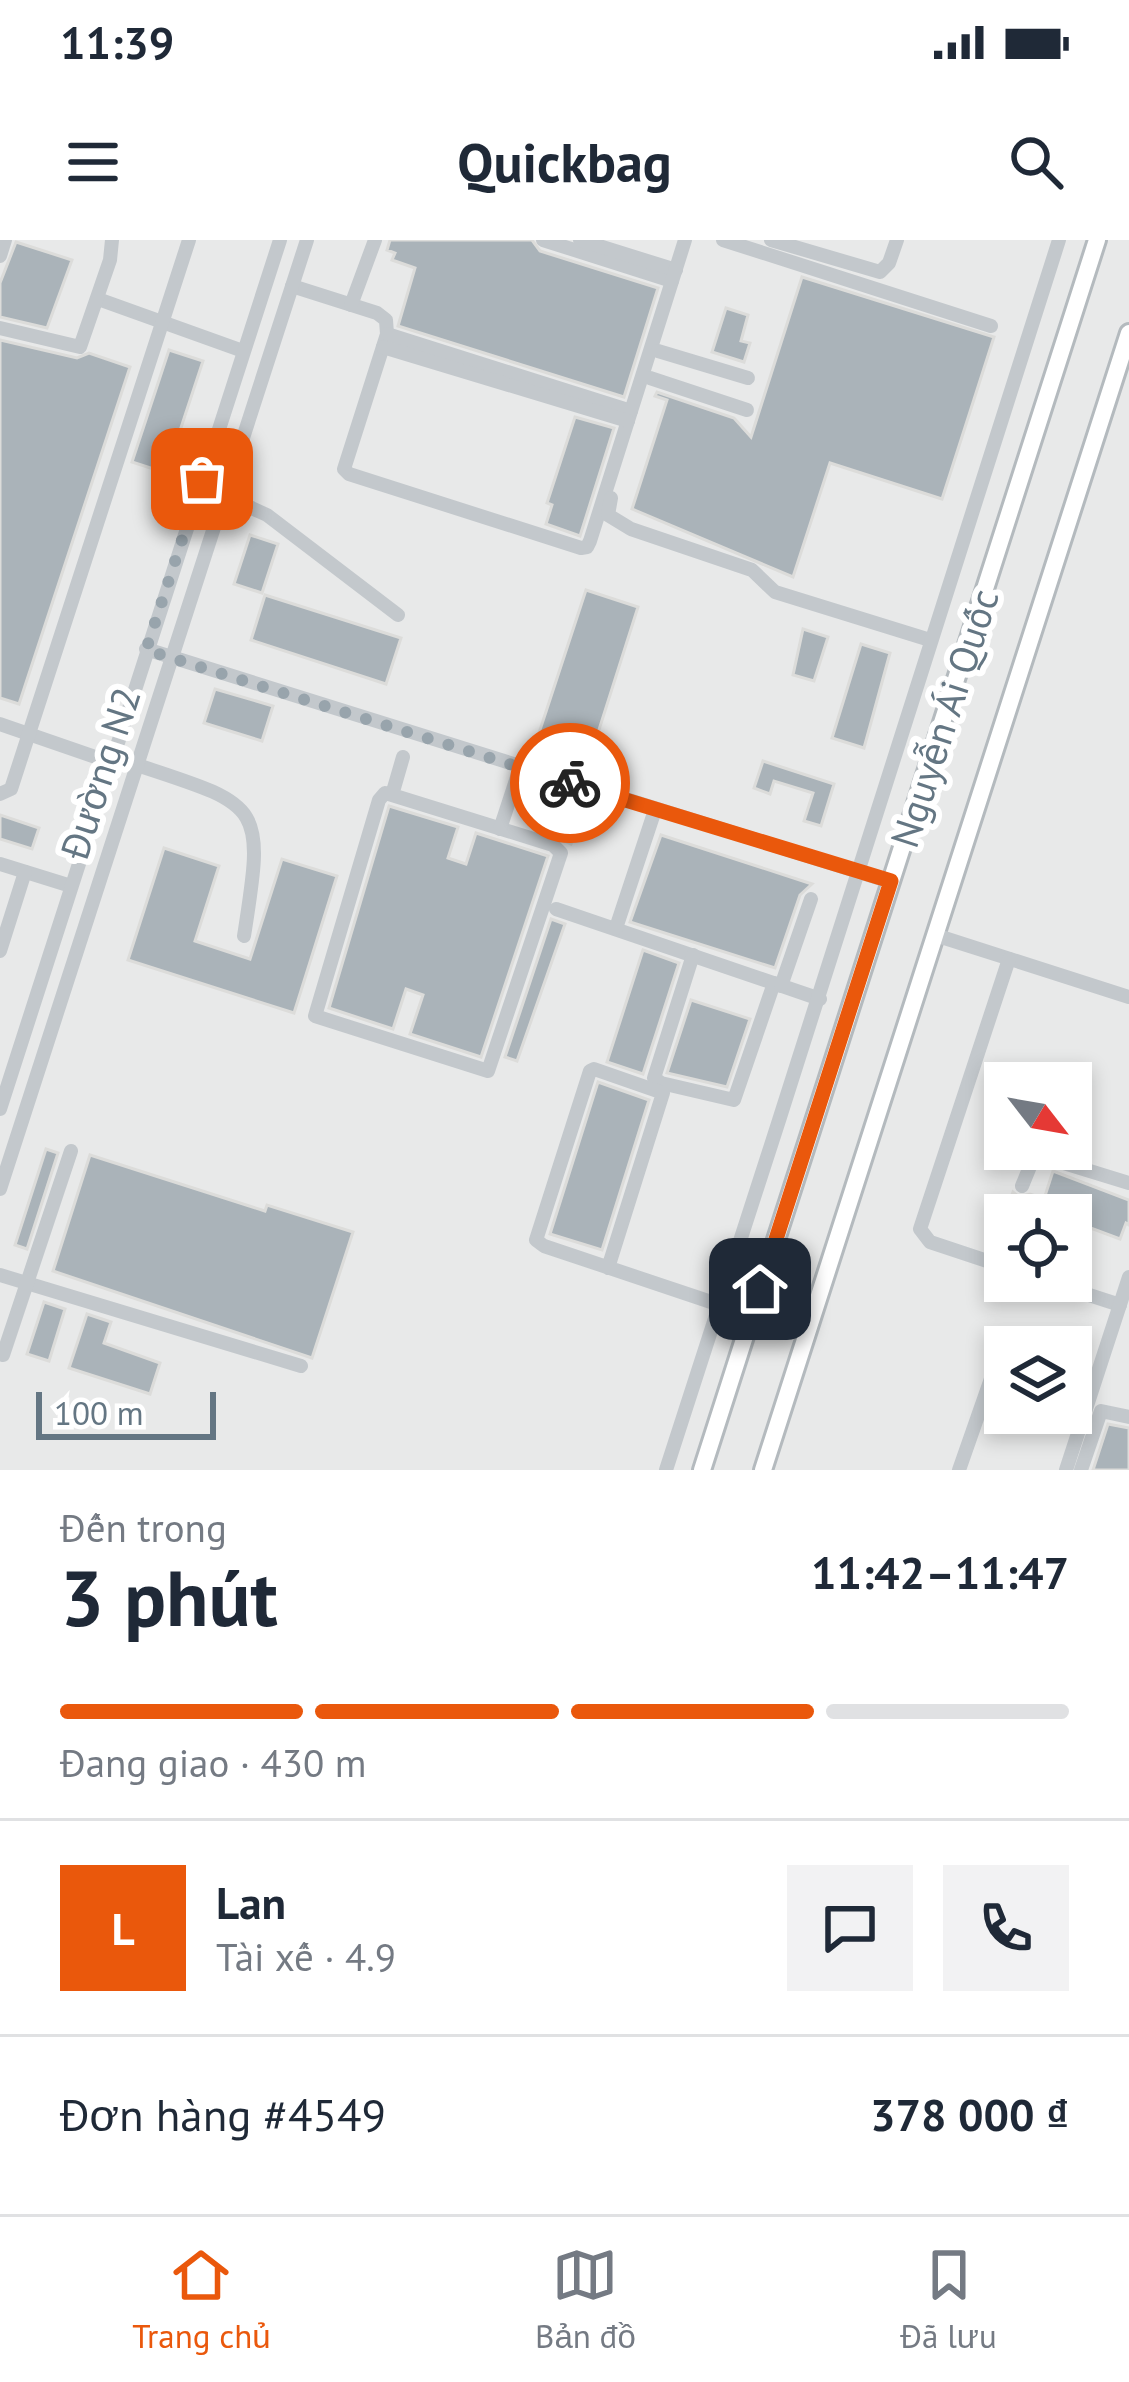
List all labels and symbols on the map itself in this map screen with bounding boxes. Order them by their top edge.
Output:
pin [151,428,253,530]
street label: Nguyễn Ái Quốc [878,582,1010,854]
street label: Đường N2 [48,681,152,866]
courier [510,723,630,843]
north arrow [984,1062,1092,1170]
pin [709,1238,811,1340]
scale bar [36,1386,216,1439]

